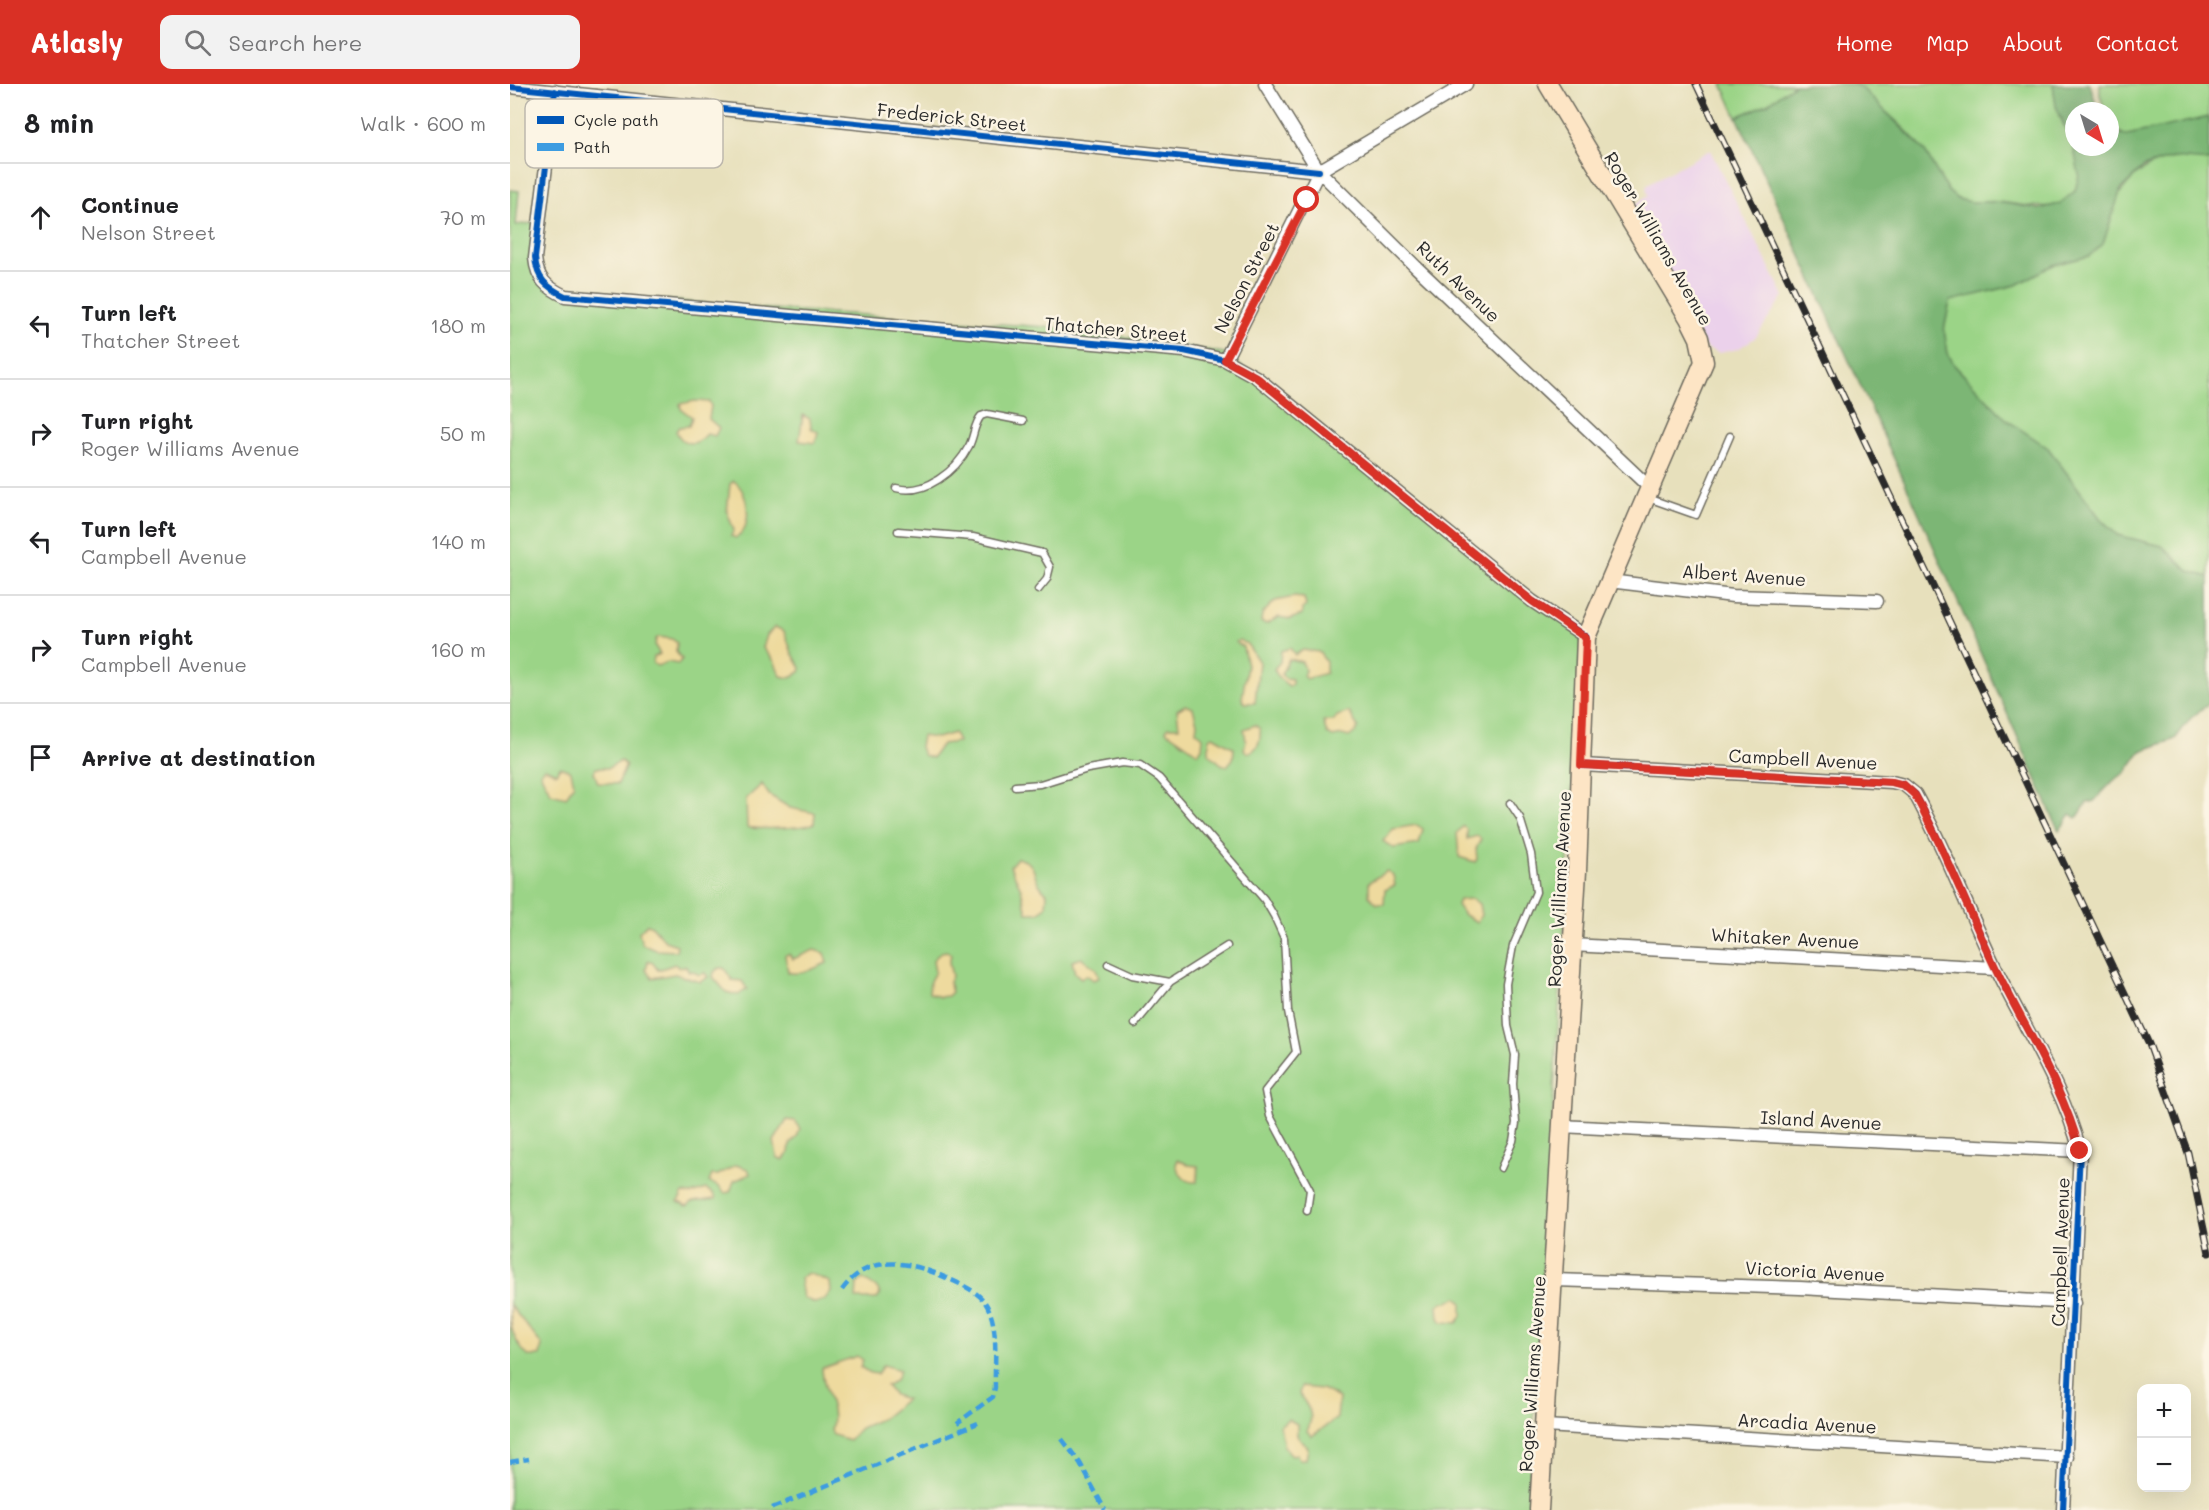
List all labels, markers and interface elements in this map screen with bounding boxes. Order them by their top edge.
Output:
search box [160,15,580,69]
text: Atlasly [30,24,124,60]
icon: search [181,26,214,59]
text: Search here [229,28,362,57]
text: Home [1836,29,1893,56]
text: Map [1926,29,1969,56]
text: About [2002,29,2063,56]
text: Contact [2096,29,2179,56]
street label: Frederick Street [876,97,1028,137]
legend [525,99,723,168]
north arrow [2065,102,2119,156]
text: 8 min [24,106,94,140]
text: Cycle path [574,109,658,130]
text: Walk · 600 m [360,110,486,136]
text: Path [574,136,610,157]
street label: Roger Williams Avenue [1599,147,1718,330]
route start [1293,186,1319,212]
text: Continue [81,190,179,219]
icon: ahead [24,201,57,234]
text: 70 m [440,204,486,230]
street label: Nelson Street [1208,218,1284,337]
text: Nelson Street [81,219,216,245]
street label: Ruth Avenue [1412,235,1506,327]
text: Turn left [81,298,177,327]
icon: left [24,309,57,342]
street label: Thatcher Street [1044,311,1189,347]
text: 180 m [430,312,486,338]
text: Thatcher Street [81,327,240,353]
text: Turn right [81,406,193,435]
icon: right [24,417,57,450]
text: 50 m [440,420,486,446]
text: Roger Williams Avenue [81,435,300,461]
text: Turn left [81,514,177,543]
icon: left [24,525,57,558]
text: 140 m [431,528,486,554]
text: Campbell Avenue [81,543,247,569]
street label: Albert Avenue [1681,559,1807,591]
text: Turn right [81,622,193,651]
icon: right [24,633,57,666]
text: 160 m [430,636,486,662]
text: Campbell Avenue [81,651,247,677]
icon: arrive [24,741,57,774]
text: Arrive at destination [81,743,316,772]
street label: Campbell Avenue [1728,743,1878,775]
street label: Roger Williams Avenue [1542,790,1576,988]
street label: Whitaker Avenue [1710,922,1860,954]
street label: Island Avenue [1760,1105,1882,1135]
route end [2066,1137,2092,1163]
street label: Campbell Avenue [2045,1177,2075,1327]
street label: Victoria Avenue [1744,1255,1886,1287]
street label: Roger Williams Avenue [1513,1275,1551,1473]
map controls [2137,1384,2191,1492]
button: + [2137,1384,2191,1438]
street label: Arcadia Avenue [1737,1407,1877,1439]
button: − [2137,1438,2191,1492]

